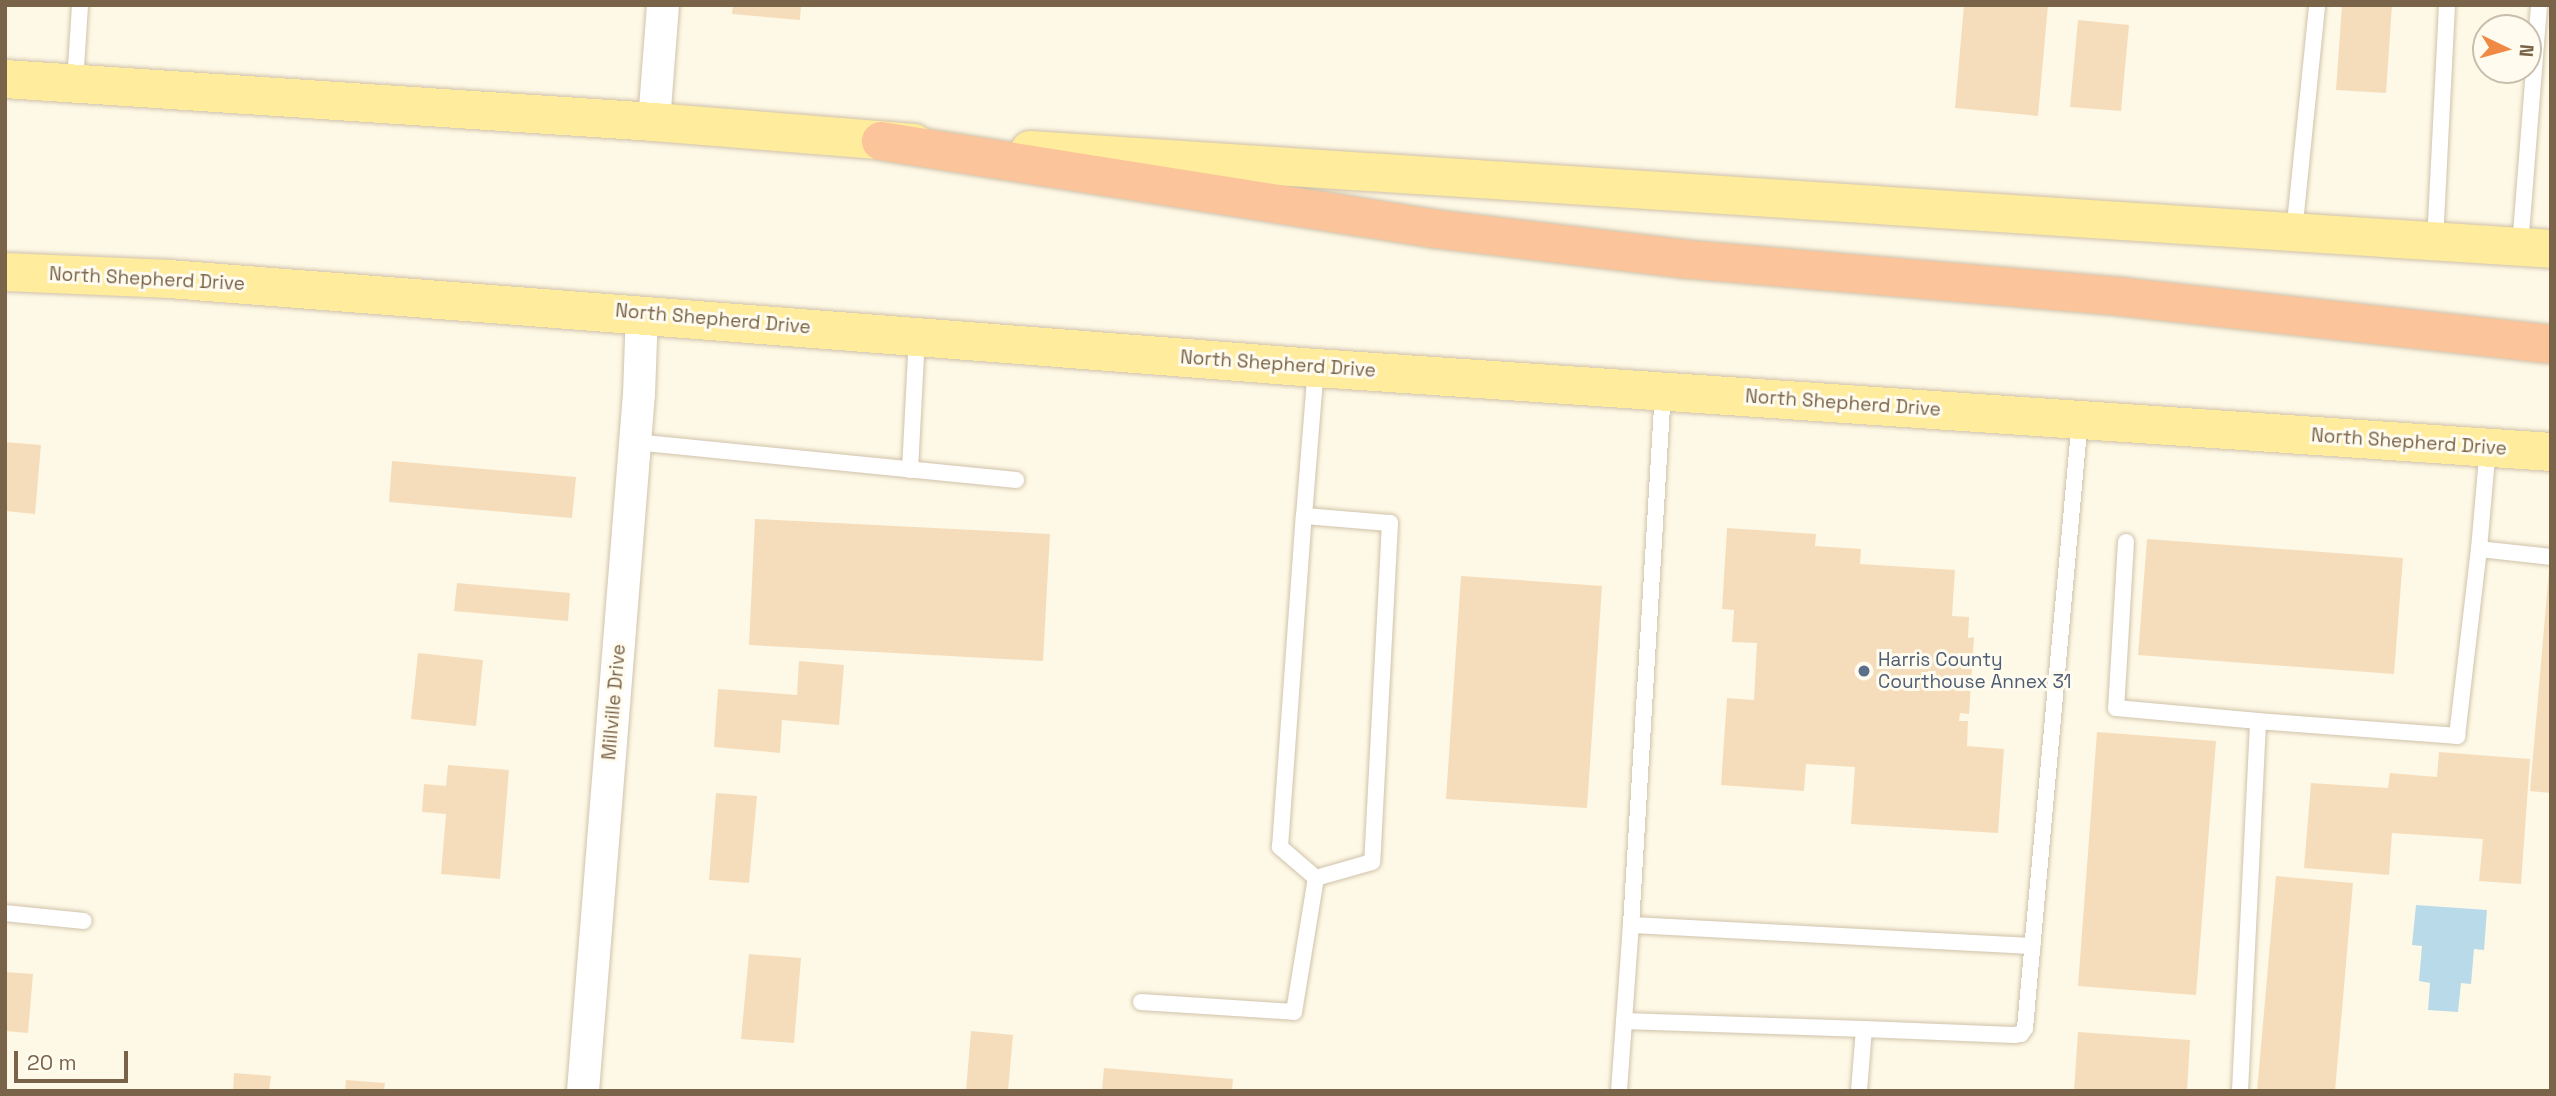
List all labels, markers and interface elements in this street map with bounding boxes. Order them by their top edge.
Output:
north arrow [2472,14,2542,84]
text: N [2513,43,2539,58]
street label: North Shepherd Drive [49,262,245,296]
street label: North Shepherd Drive [614,299,812,339]
street label: North Shepherd Drive [1179,346,1377,382]
street label: North Shepherd Drive [1744,385,1942,421]
street label: North Shepherd Drive [2310,424,2508,460]
street label: Millville Drive [598,643,630,761]
place label: Harris County Courthouse Annex 31 [1878,649,2072,693]
marker: Harris County Courthouse Annex 31 [1856,663,1872,679]
scale bar [18,1036,131,1080]
text: 20 m [27,1049,77,1076]

